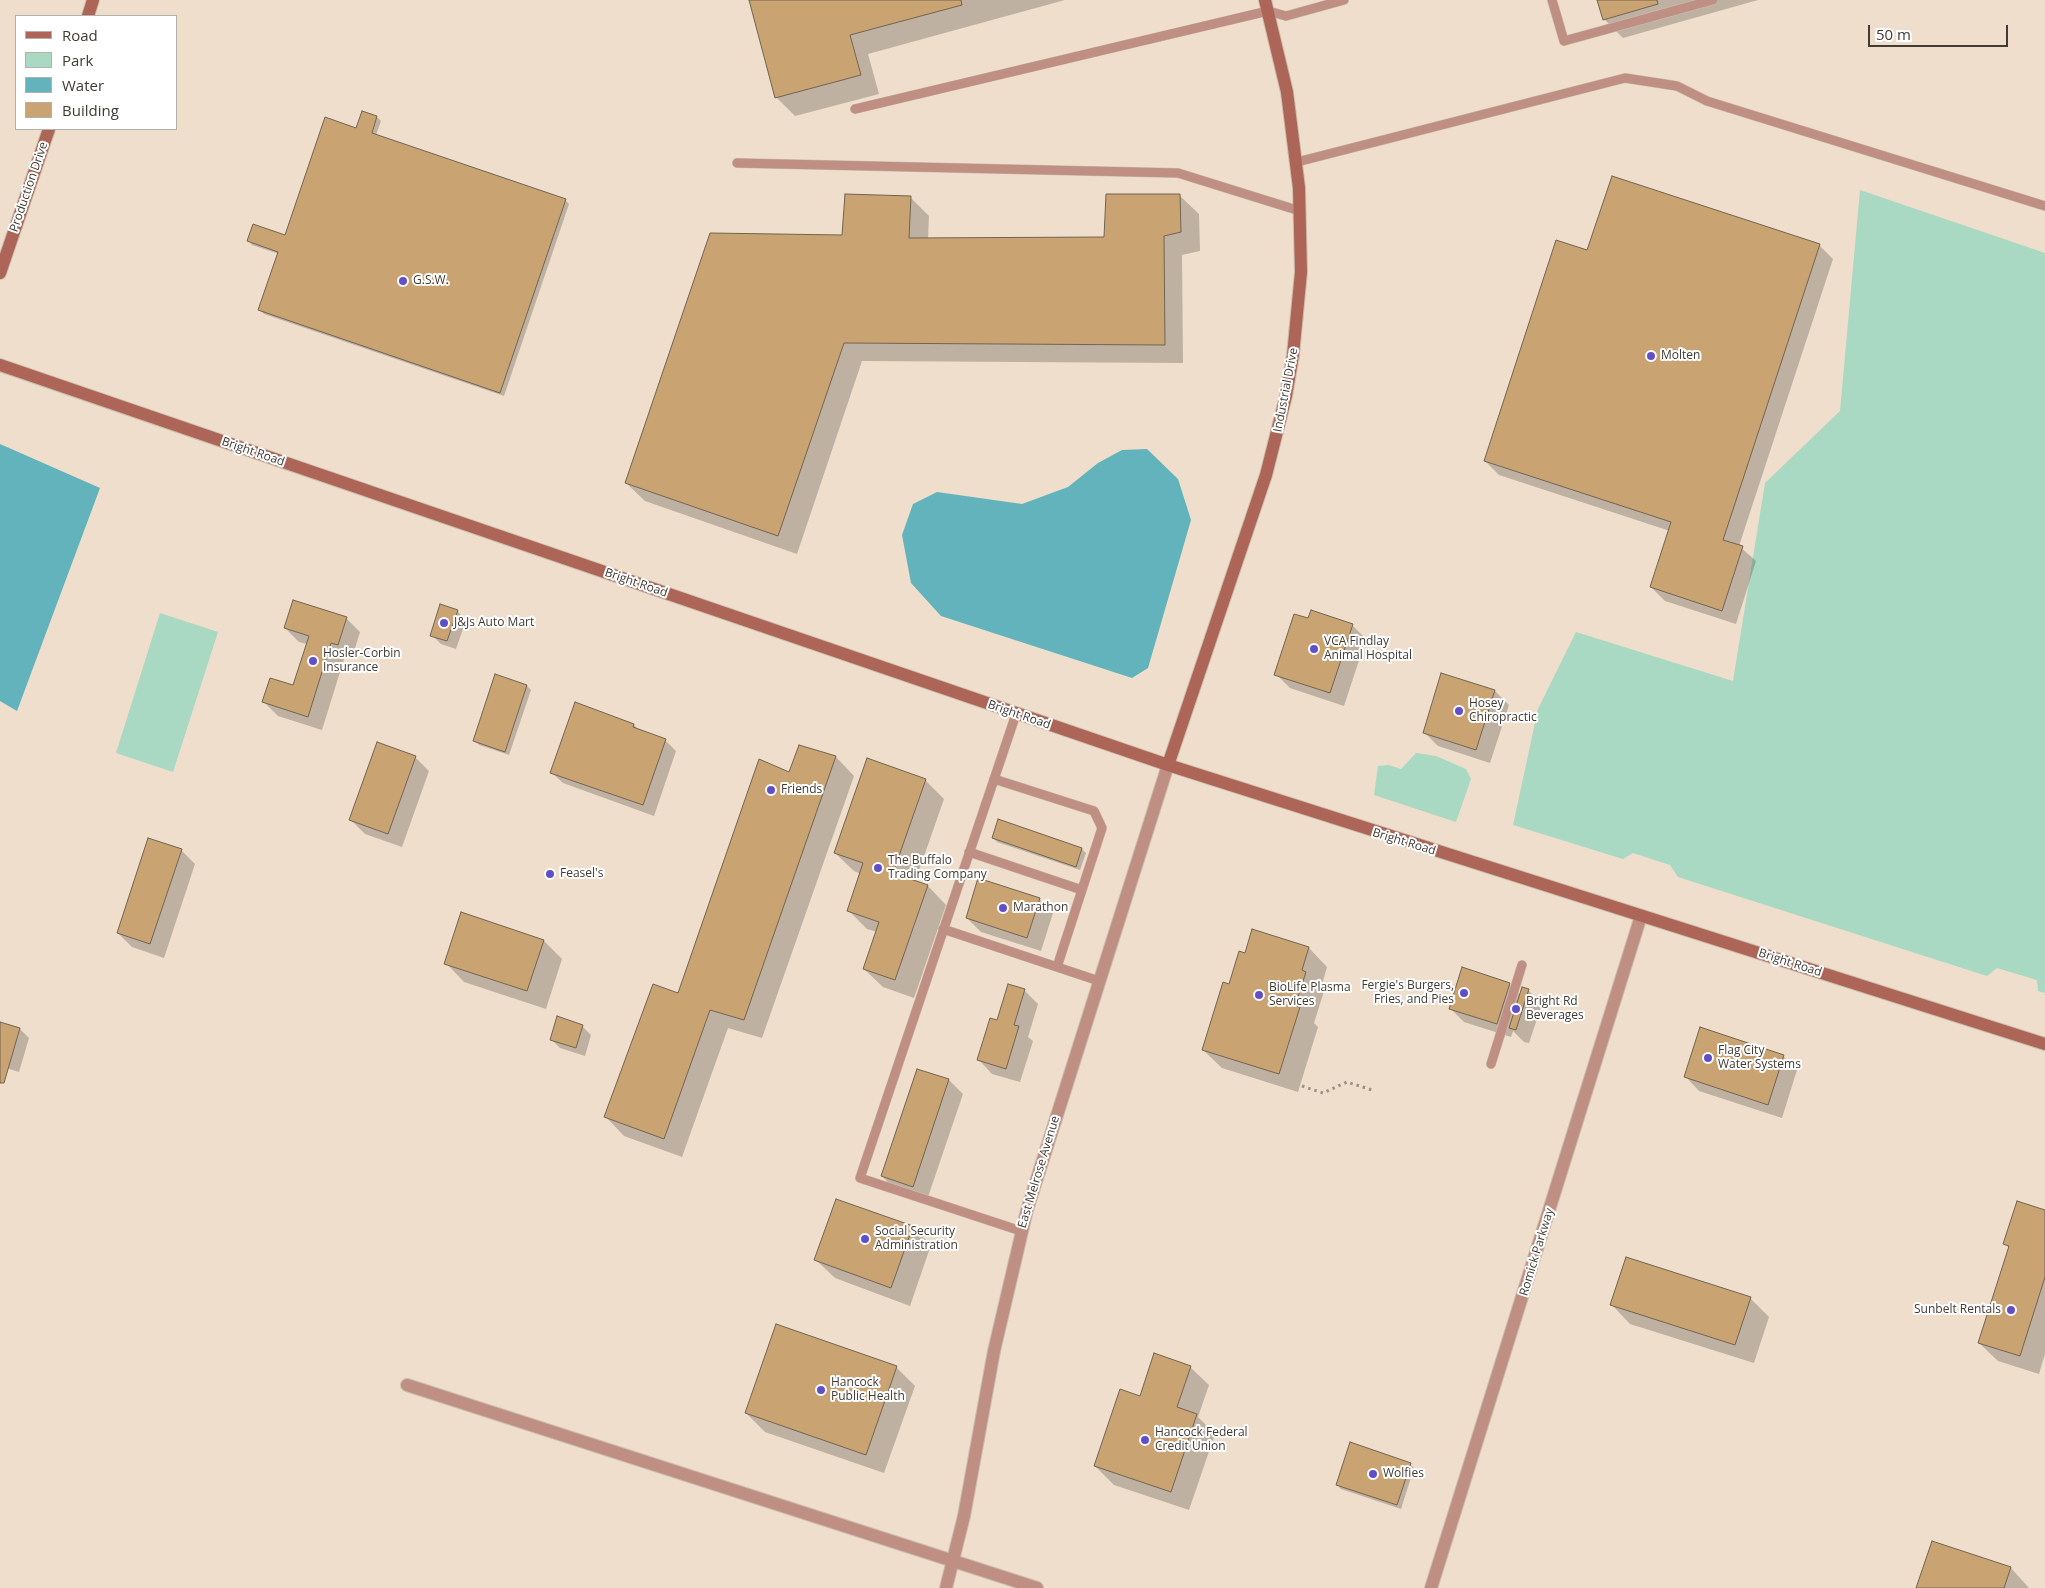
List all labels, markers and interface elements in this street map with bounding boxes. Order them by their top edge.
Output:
legend [15,15,178,130]
scale bar [1870,15,2010,47]
text: 50 m [1876,24,1911,44]
text: Road [62,25,98,45]
text: Park [62,50,93,70]
text: Water [62,75,104,95]
text: Building [62,100,119,120]
street label: Production Drive [7,140,51,234]
place label: G.S.W. [413,274,449,288]
marker: G.S.W. [397,275,409,287]
street label: Industrial Drive [1271,347,1301,433]
place label: Molten [1661,349,1700,363]
marker: Molten [1645,350,1657,362]
street label: Bright Road [220,435,286,469]
street label: Bright Road [603,566,669,600]
place label: J&Js Auto Mart [454,616,534,630]
marker: J&Js Auto Mart [438,617,450,629]
place label: VCA Findlay Animal Hospital [1324,635,1412,663]
marker: VCA Findlay Animal Hospital [1308,643,1320,655]
place label: Hosler-Corbin Insurance [323,647,401,675]
marker: Hosler-Corbin Insurance [307,655,319,667]
place label: Hosey Chiropractic [1469,697,1537,725]
street label: Bright Road [986,698,1052,732]
marker: Hosey Chiropractic [1453,705,1465,717]
place label: Friends [781,783,822,797]
marker: Friends [765,784,777,796]
street label: Bright Road [1371,826,1437,858]
place label: The Buffalo Trading Company [888,854,987,882]
marker: The Buffalo Trading Company [872,862,884,874]
place label: Feasel's [560,867,603,881]
marker: Feasel's [544,868,556,880]
place label: Marathon [1013,901,1068,915]
marker: Marathon [997,902,1009,914]
street label: Bright Road [1757,946,1823,980]
place label: Fergie's Burgers, Fries, and Pies [1361,979,1454,1007]
place label: BioLife Plasma Services [1269,981,1351,1009]
marker: Fergie's Burgers, Fries, and Pies [1458,987,1470,999]
marker: BioLife Plasma Services [1253,989,1265,1001]
place label: Bright Rd Beverages [1526,995,1584,1023]
marker: Bright Rd Beverages [1510,1003,1522,1015]
place label: Flag City Water Systems [1718,1044,1801,1072]
marker: Flag City Water Systems [1702,1052,1714,1064]
street label: East Melrose Avenue [1015,1114,1063,1230]
street label: Romick Parkway [1517,1206,1557,1298]
place label: Social Security Administration [875,1225,958,1253]
marker: Social Security Administration [859,1233,871,1245]
place label: Sunbelt Rentals [1914,1303,2001,1317]
marker: Sunbelt Rentals [2005,1304,2017,1316]
place label: Hancock Public Health [831,1376,905,1404]
marker: Hancock Public Health [815,1384,827,1396]
place label: Hancock Federal Credit Union [1155,1426,1248,1454]
marker: Hancock Federal Credit Union [1139,1434,1151,1446]
place label: Wolfies [1383,1467,1424,1481]
marker: Wolfies [1367,1468,1379,1480]

